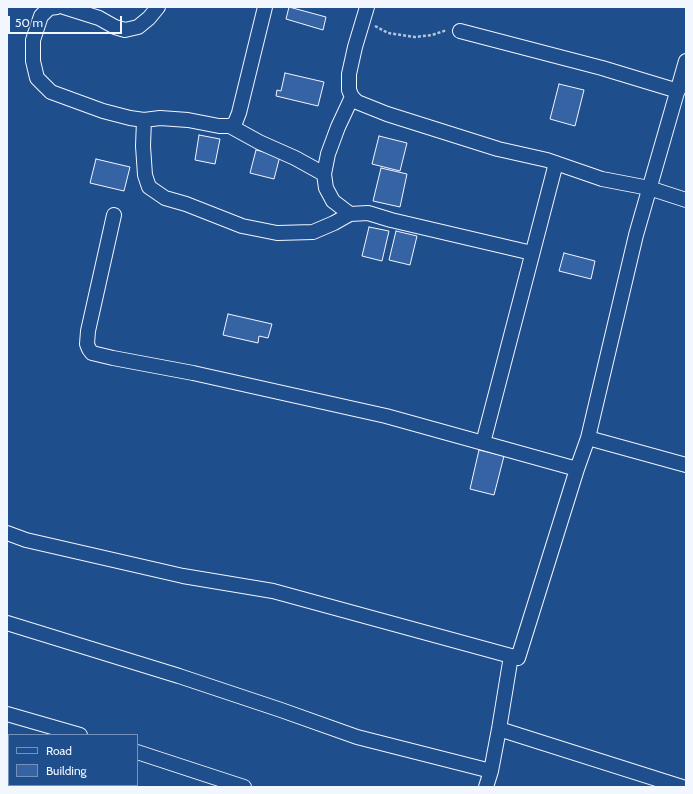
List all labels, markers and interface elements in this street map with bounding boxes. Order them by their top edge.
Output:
scale bar [10,8,124,34]
text: 50 m [15,15,43,30]
legend [8,734,138,786]
text: Road [46,743,72,758]
text: Building [46,763,87,778]

